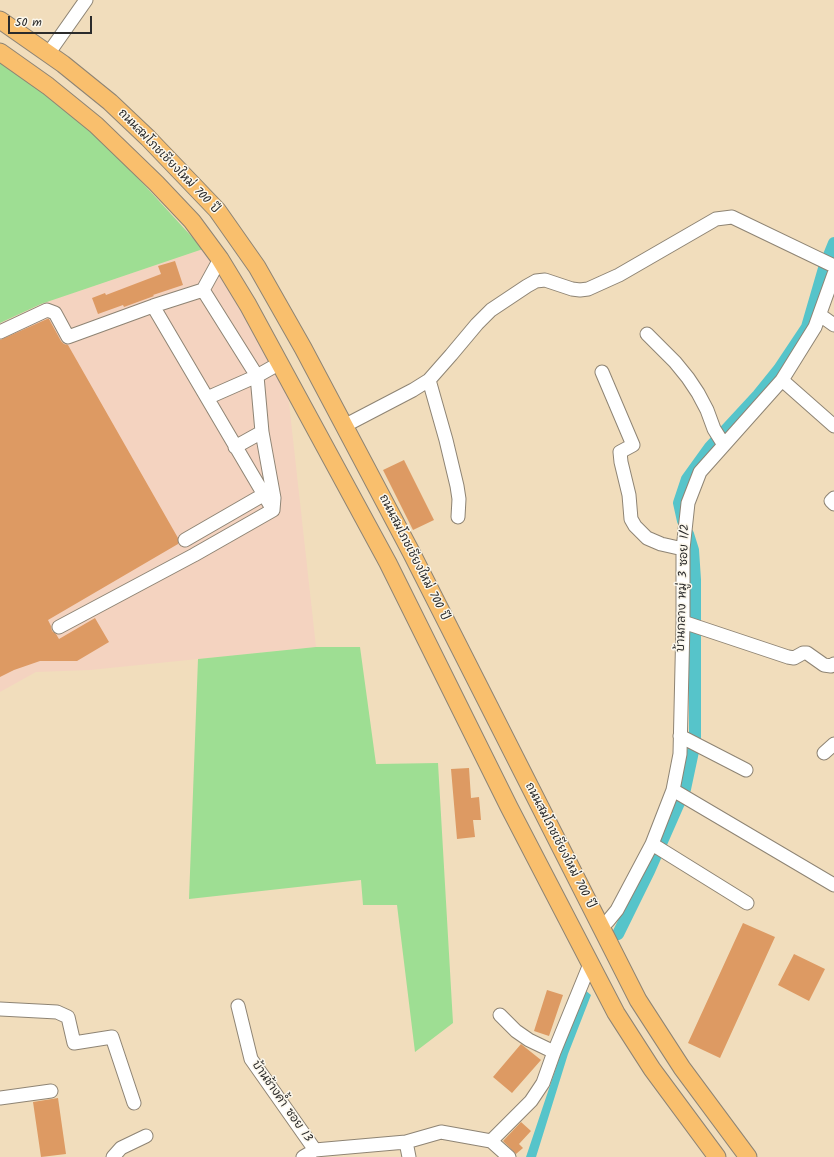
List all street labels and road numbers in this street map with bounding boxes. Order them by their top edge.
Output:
street label: ถนนสมโภชเชียงใหม่ 700 ปี [114,107,222,217]
street label: ถนนสมโภชเชียงใหม่ 700 ปี [375,493,451,623]
street label: บ้านกลาง หมู่ 3 ซอย 1/2 [675,524,693,652]
street label: ถนนสมโภชเชียงใหม่ 700 ปี [521,781,597,911]
street label: บ้านช้างค้ำ ซอย 13 [248,1059,314,1145]

